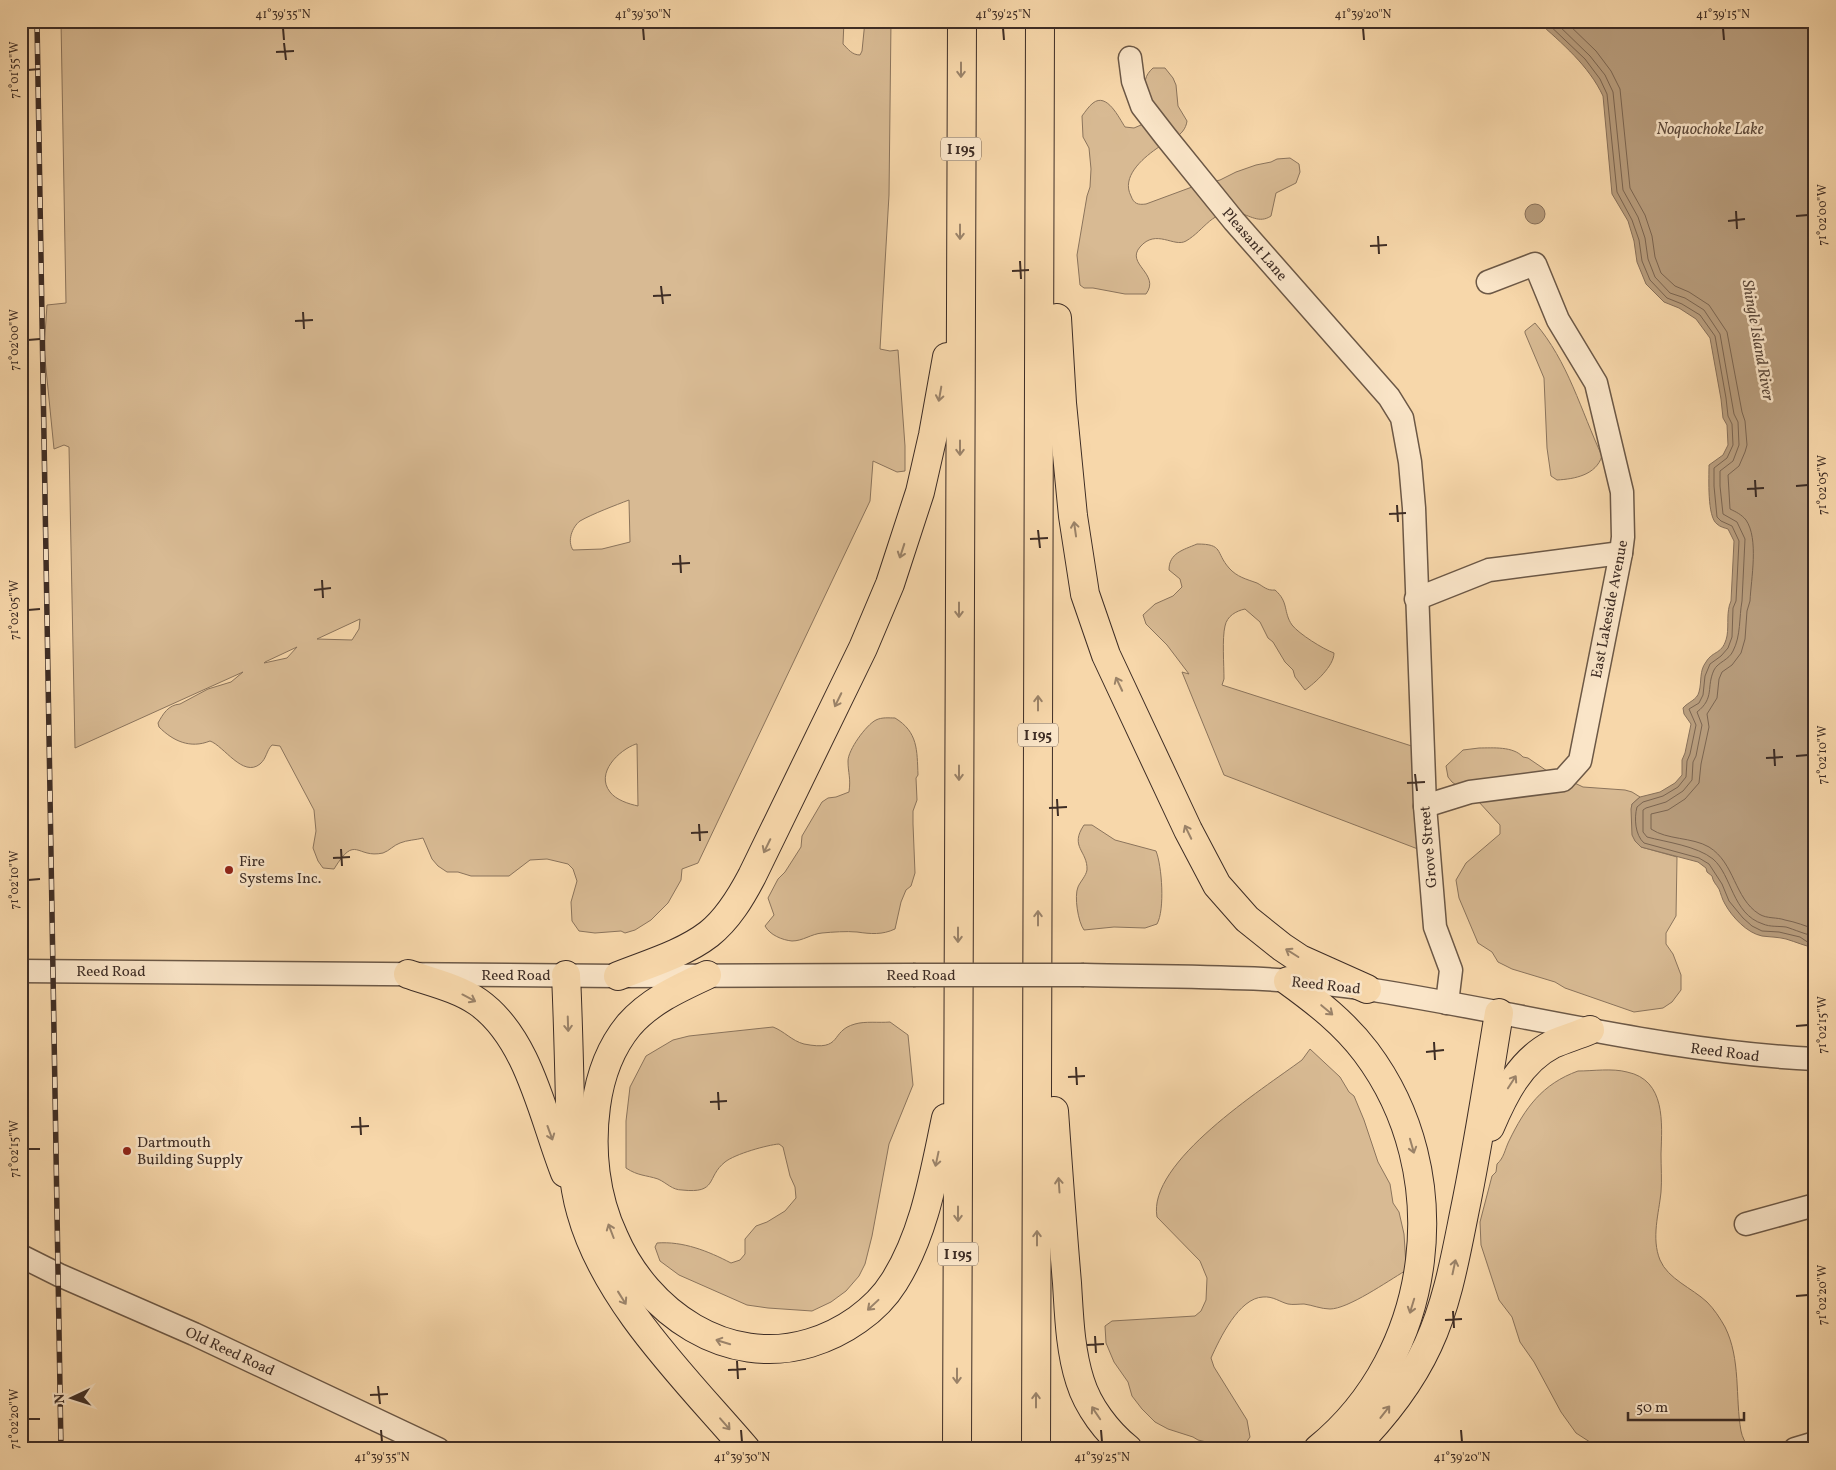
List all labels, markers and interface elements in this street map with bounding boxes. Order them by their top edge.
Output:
text: 41°39'35"N [255,7,311,23]
text: 41°39'30"N [615,7,671,23]
text: 41°39'25"N [975,7,1031,23]
text: 41°39'20"N [1335,7,1391,23]
text: 41°39'15"N [1696,7,1750,23]
text: 71°01'55"W [7,41,23,99]
one-way arrow [957,62,966,78]
water label: Noquochoke Lake [1656,119,1764,141]
road number: I 195 [941,138,981,160]
text: 71°02'00"W [1815,184,1831,246]
street label: Pleasant Lane [1216,204,1292,286]
one-way arrow [955,224,965,240]
water label: Shingle Island River [1736,278,1779,404]
text: 71°02'00"W [7,309,23,371]
one-way arrow [935,385,945,401]
one-way arrow [955,439,965,455]
text: 71°02'05"W [1815,455,1831,515]
one-way arrow [1069,522,1079,538]
street label: East Lakeside Avenue [1587,538,1634,680]
one-way arrow [897,543,906,558]
text: 71°02'05"W [7,580,23,640]
one-way arrow [954,602,964,618]
one-way arrow [1114,677,1124,692]
one-way arrow [833,693,843,708]
one-way arrow [1033,695,1043,711]
road number: I 195 [1018,724,1058,746]
text: 71°02'10"W [1815,726,1831,784]
one-way arrow [954,764,964,780]
street label: Grove Street [1415,805,1444,889]
one-way arrow [1183,824,1193,839]
one-way arrow [761,839,771,854]
text: 71°02'10"W [7,851,23,909]
place label: Fire Systems Inc. [239,852,321,890]
marker: Fire Systems Inc. [223,864,235,876]
one-way arrow [1033,910,1043,926]
one-way arrow [953,926,963,943]
one-way arrow [1285,948,1299,958]
street label: Reed Road [76,962,146,983]
street label: Reed Road [481,966,551,987]
street label: Reed Road [886,966,956,987]
street label: Reed Road [1290,972,1362,1001]
one-way arrow [462,993,476,1003]
text: 71°02'15"W [1815,996,1831,1054]
one-way arrow [1320,1005,1333,1016]
one-way arrow [563,1015,572,1031]
street label: Reed Road [1689,1039,1761,1068]
one-way arrow [1507,1076,1517,1090]
text: 71°02'15"W [7,1120,23,1178]
one-way arrow [546,1125,555,1141]
place label: Dartmouth Building Supply [137,1133,243,1171]
one-way arrow [1407,1138,1417,1154]
marker: Dartmouth Building Supply [121,1145,133,1157]
one-way arrow [932,1151,942,1167]
one-way arrow [1055,1178,1064,1194]
one-way arrow [953,1206,963,1222]
one-way arrow [606,1224,615,1239]
one-way arrow [1032,1230,1042,1246]
road number: I 195 [938,1242,978,1266]
one-way arrow [1449,1259,1459,1275]
text: 71°02'20"W [1815,1265,1831,1325]
one-way arrow [617,1291,627,1305]
one-way arrow [1406,1298,1416,1314]
one-way arrow [867,1299,879,1311]
street label: Old Reed Road [181,1322,277,1382]
one-way arrow [715,1336,731,1346]
one-way arrow [952,1368,962,1384]
north arrow [48,1372,98,1422]
text: 71°02'20"W [7,1389,23,1449]
scale bar [1628,1390,1745,1422]
one-way arrow [1031,1392,1041,1408]
text: N [51,1393,70,1405]
text: 50 m [1636,1398,1668,1419]
one-way arrow [1091,1406,1101,1420]
one-way arrow [1379,1406,1390,1419]
one-way arrow [719,1417,730,1430]
text: 41°39'35"N [354,1450,410,1466]
text: 41°39'30"N [714,1450,770,1466]
text: 41°39'25"N [1074,1450,1130,1466]
text: 41°39'20"N [1434,1450,1490,1466]

